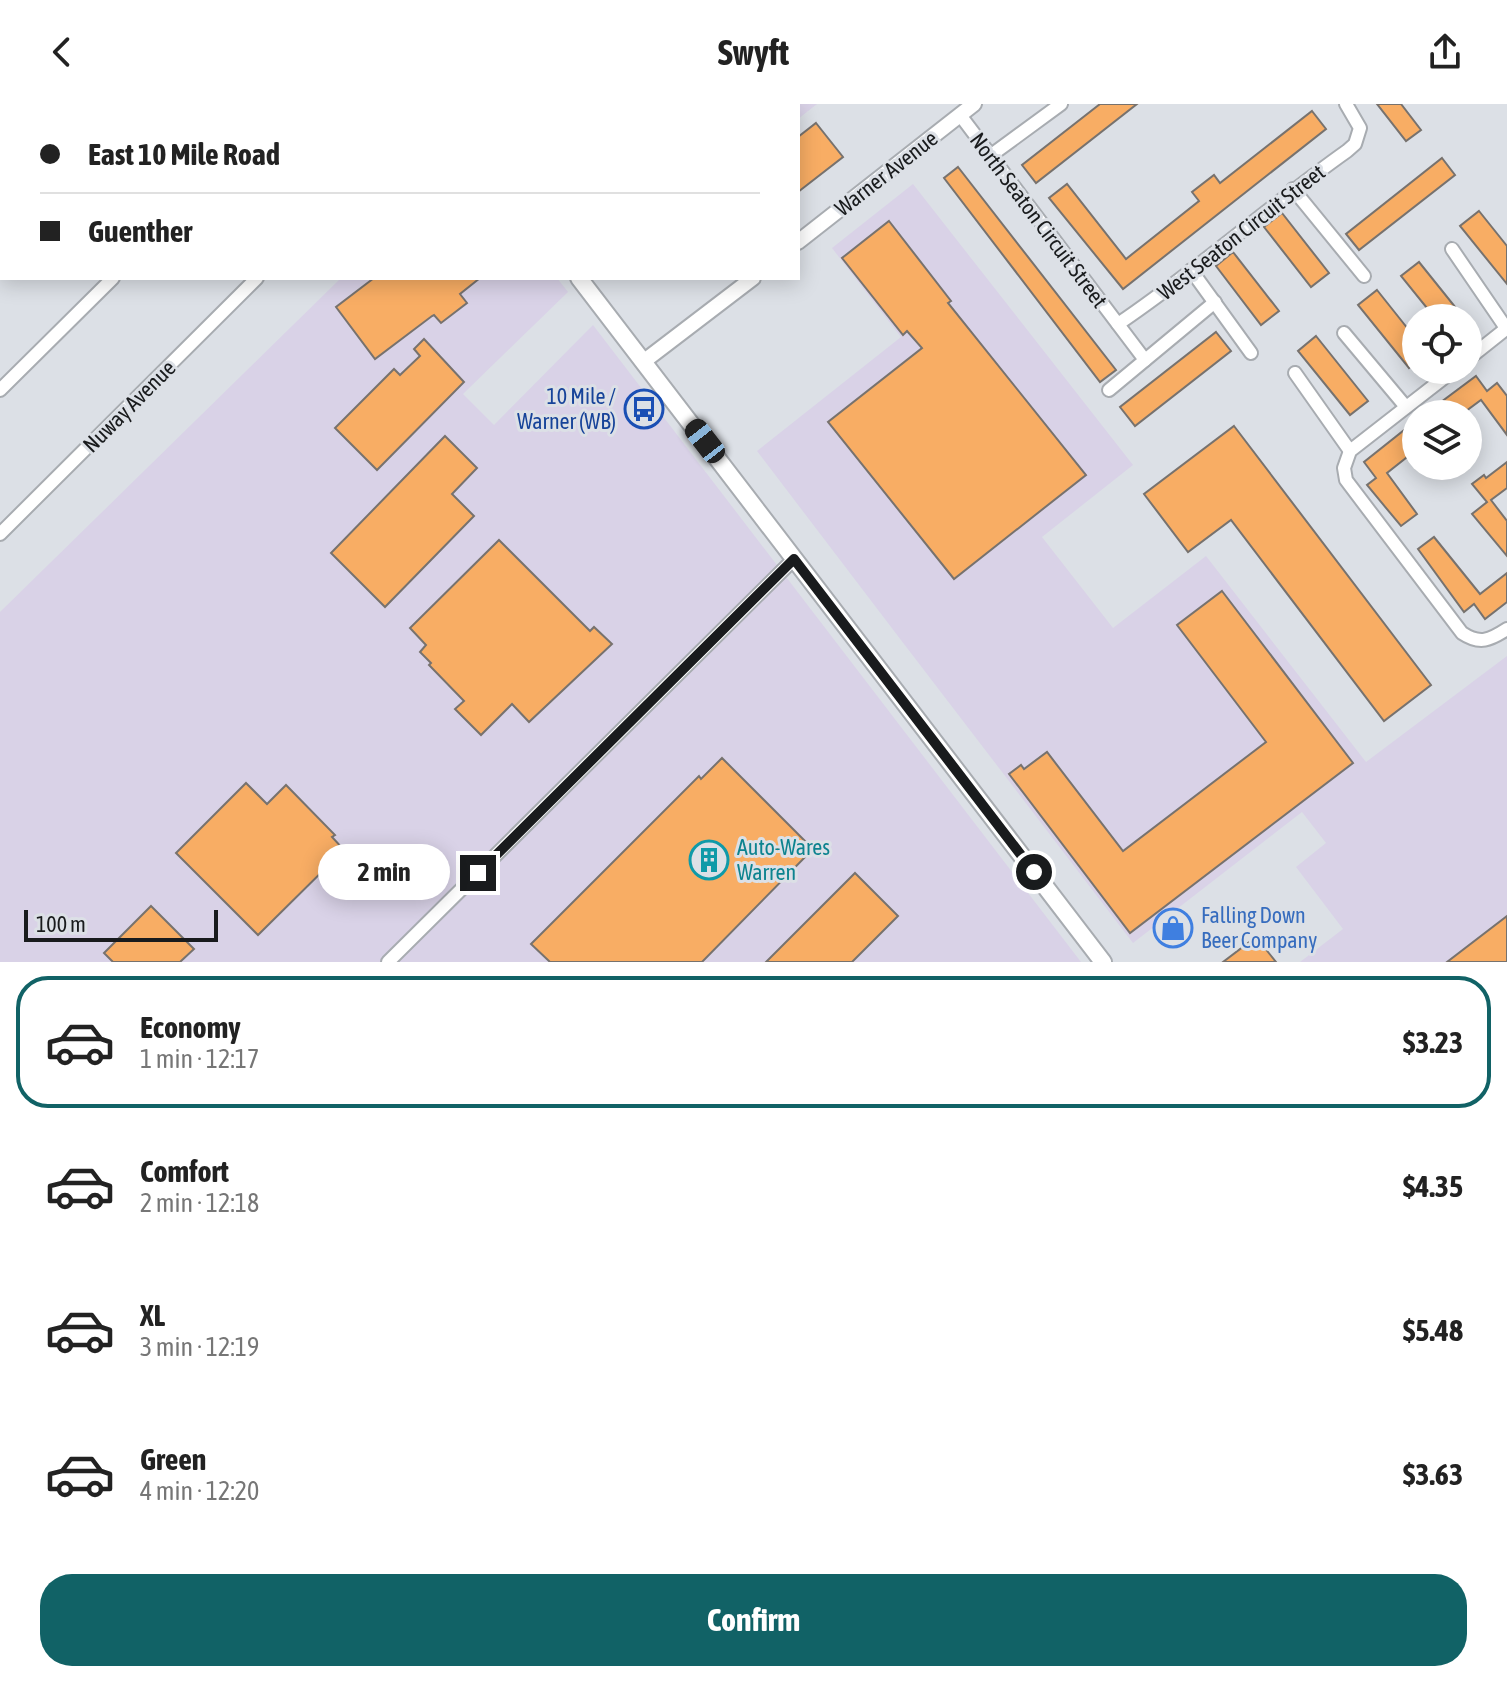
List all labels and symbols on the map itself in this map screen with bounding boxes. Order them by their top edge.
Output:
street label: Warner Avenue [830,125,942,221]
street label: North Seaton Circuit Street [965,127,1113,313]
street label: West Seaton Circuit Street [1152,159,1330,305]
street label: Nuway Avenue [77,354,181,458]
place label: 10 Mile / Warner (WB) [517,383,616,434]
bus stop icon: 10 Mile / Warner (WB) [623,388,665,430]
car [681,415,729,467]
place label: Auto-Wares Warren [737,834,830,885]
building icon: Auto-Wares Warren [688,839,730,881]
callout: 2 min [318,845,450,901]
route start [1016,854,1052,890]
route end [460,855,496,891]
place label: Falling Down Beer Company [1201,902,1317,953]
scale bar [24,906,218,942]
shop icon: Falling Down Beer Company [1152,907,1194,949]

